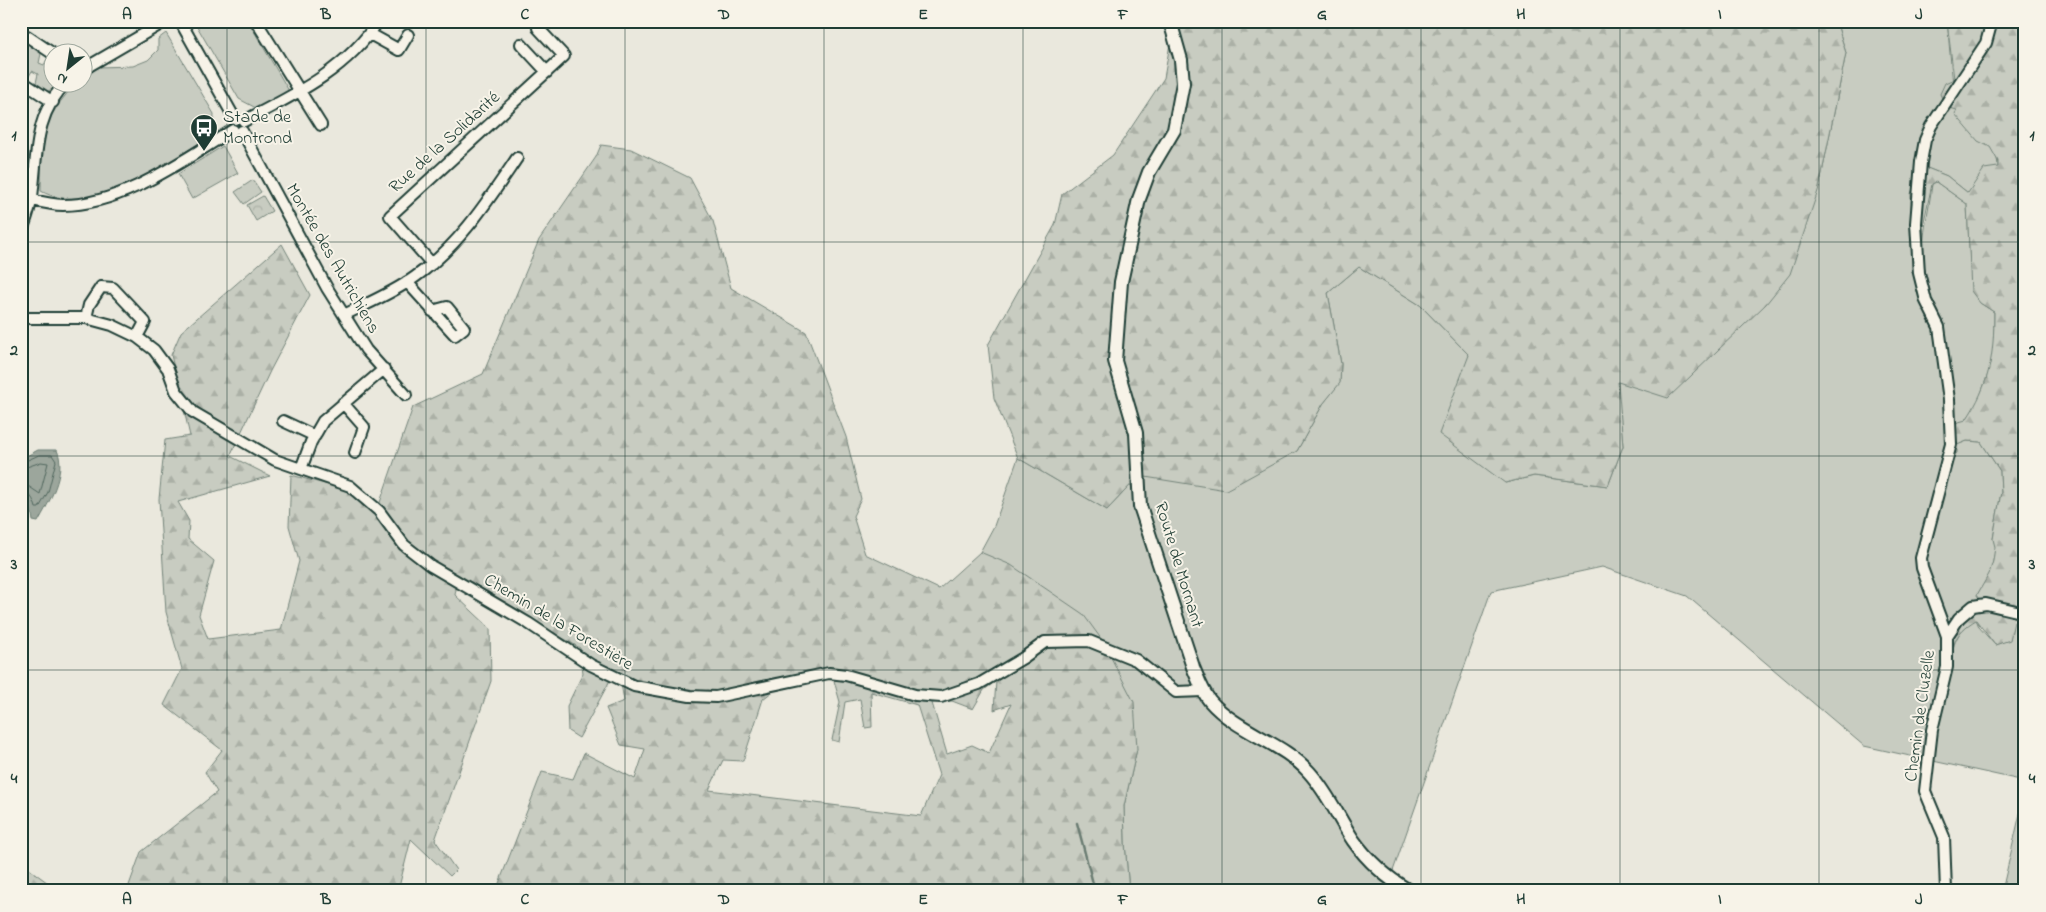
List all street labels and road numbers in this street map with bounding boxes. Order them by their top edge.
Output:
street label: Rue de la Solidarité [384,85,507,200]
street label: Montée des Autrichiens [278,179,386,339]
street label: Route de Mornant [1147,499,1209,631]
street label: Chemin de la Forestière [478,568,638,678]
street label: Chemin de Cluzelle [1899,648,1943,783]

